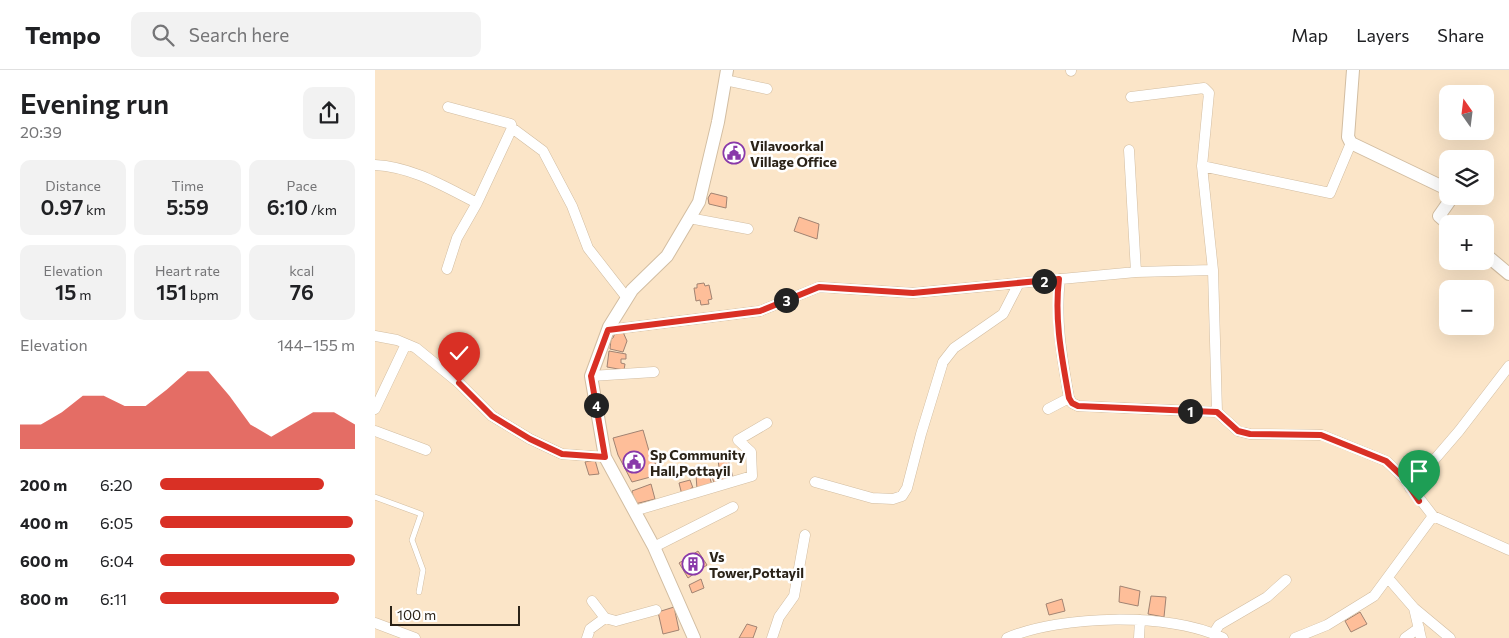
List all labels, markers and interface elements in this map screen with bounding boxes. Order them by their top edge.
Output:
search box [131,12,481,57]
text: Tempo [25,20,101,49]
icon: search [149,21,177,49]
text: Search here [189,23,289,46]
text: Map [1291,24,1328,46]
text: Layers [1356,24,1409,46]
text: Share [1437,24,1484,46]
north arrow [1439,85,1494,140]
map controls [1439,85,1494,335]
text: Evening run [20,86,169,120]
button: share [303,87,355,139]
text: 20:39 [20,122,62,141]
place label: Vilavoorkal Village Office [750,137,837,170]
public building icon: Vilavoorkal Village Office [722,141,746,165]
button: layers [1439,150,1494,205]
text: Distance [45,177,101,194]
text: Time [171,177,204,194]
text: Pace [287,177,317,194]
text: 0.97 [41,194,83,219]
text: 5:59 [166,194,209,219]
text: 6:10 [267,194,308,219]
text: km [83,201,106,218]
text: /km [308,201,337,218]
button: + [1439,215,1494,270]
text: Elevation [44,262,103,279]
text: Heart rate [155,262,220,279]
text: kcal [289,262,314,279]
pin: 2 [1031,268,1057,294]
text: 2 [1041,273,1048,290]
text: 15 [55,279,76,304]
text: 151 [156,279,187,304]
text: 76 [290,279,314,304]
button: − [1439,280,1494,335]
text: m [76,286,91,303]
text: bpm [187,286,219,303]
pin: 3 [773,288,799,312]
text: 3 [782,292,791,309]
pin [438,332,480,383]
text: Elevation [20,335,88,354]
text: 144–155 m [277,335,355,354]
icon: check [445,339,473,367]
pin: 4 [583,392,609,418]
text: 4 [592,397,601,414]
pin: 1 [1177,398,1203,424]
text: 1 [1187,403,1194,420]
place label: Sp Community Hall,Pottayil [650,446,746,479]
public building icon: Sp Community Hall,Pottayil [622,450,646,474]
pin [1398,450,1440,501]
icon: arrive [1405,457,1433,485]
text: 200 m [20,475,67,494]
text: 6:20 [100,475,133,494]
text: 400 m [20,513,68,532]
text: 6:05 [100,513,133,532]
place label: Vs Tower,Pottayil [709,548,804,581]
text: 600 m [20,551,68,570]
text: 6:04 [100,551,134,570]
building icon: Vs Tower,Pottayil [681,552,705,576]
text: 800 m [20,589,68,608]
text: 6:11 [100,589,127,608]
scale bar [390,603,520,626]
text: 100 m [397,606,436,623]

